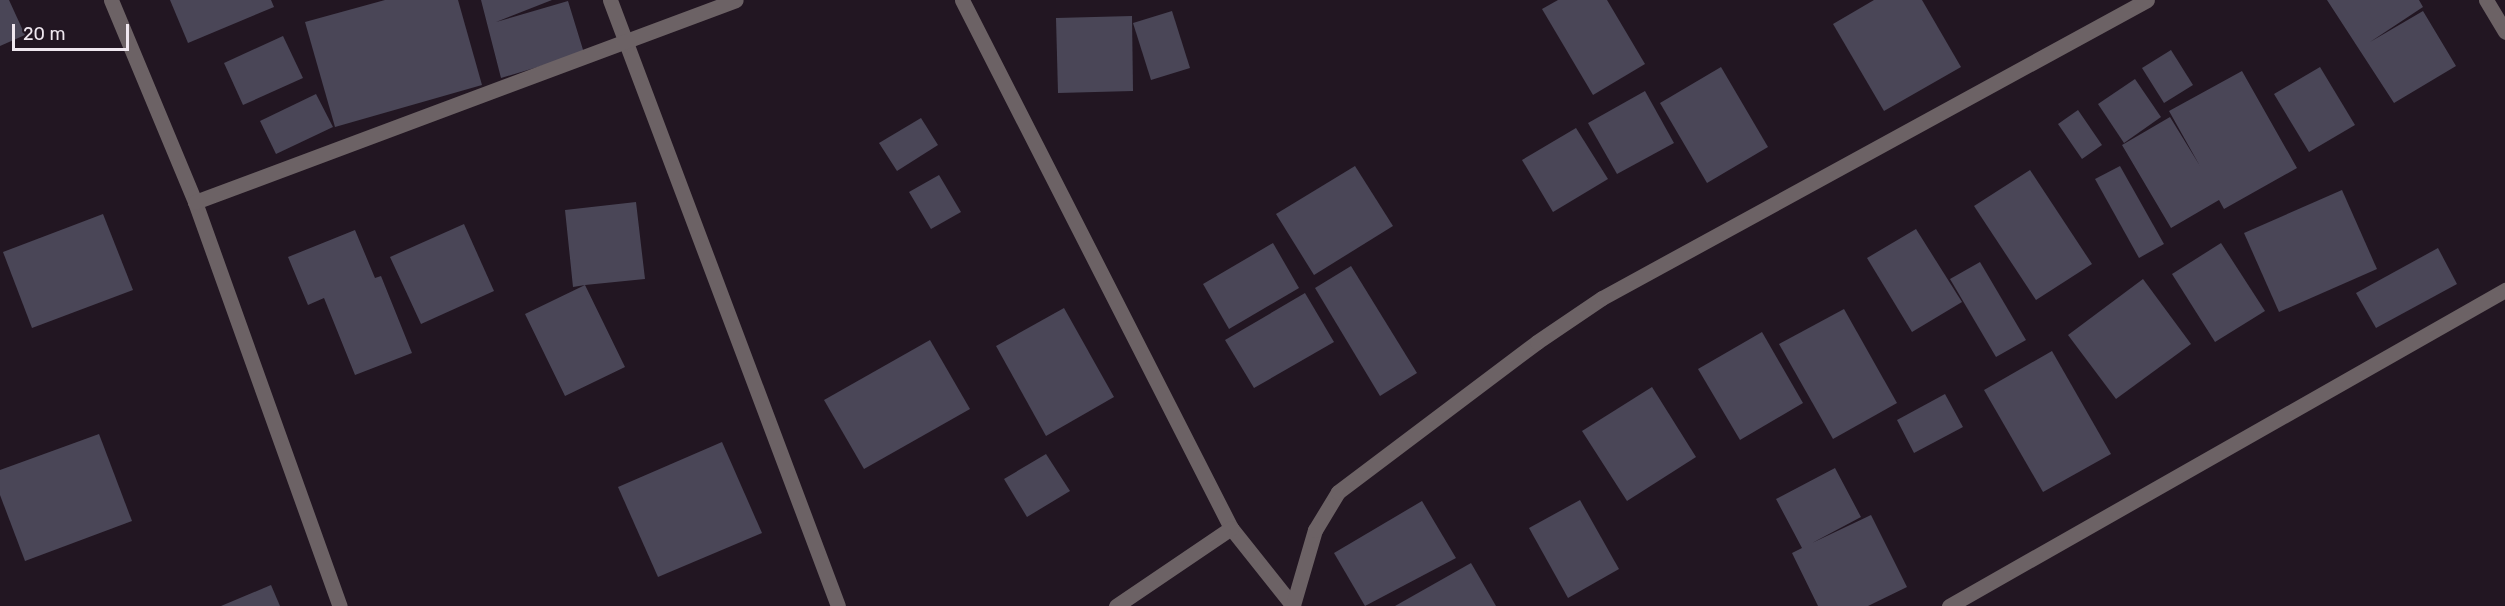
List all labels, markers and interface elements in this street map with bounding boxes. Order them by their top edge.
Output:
scale bar [15,12,132,50]
text: 20 m [23,23,65,45]

